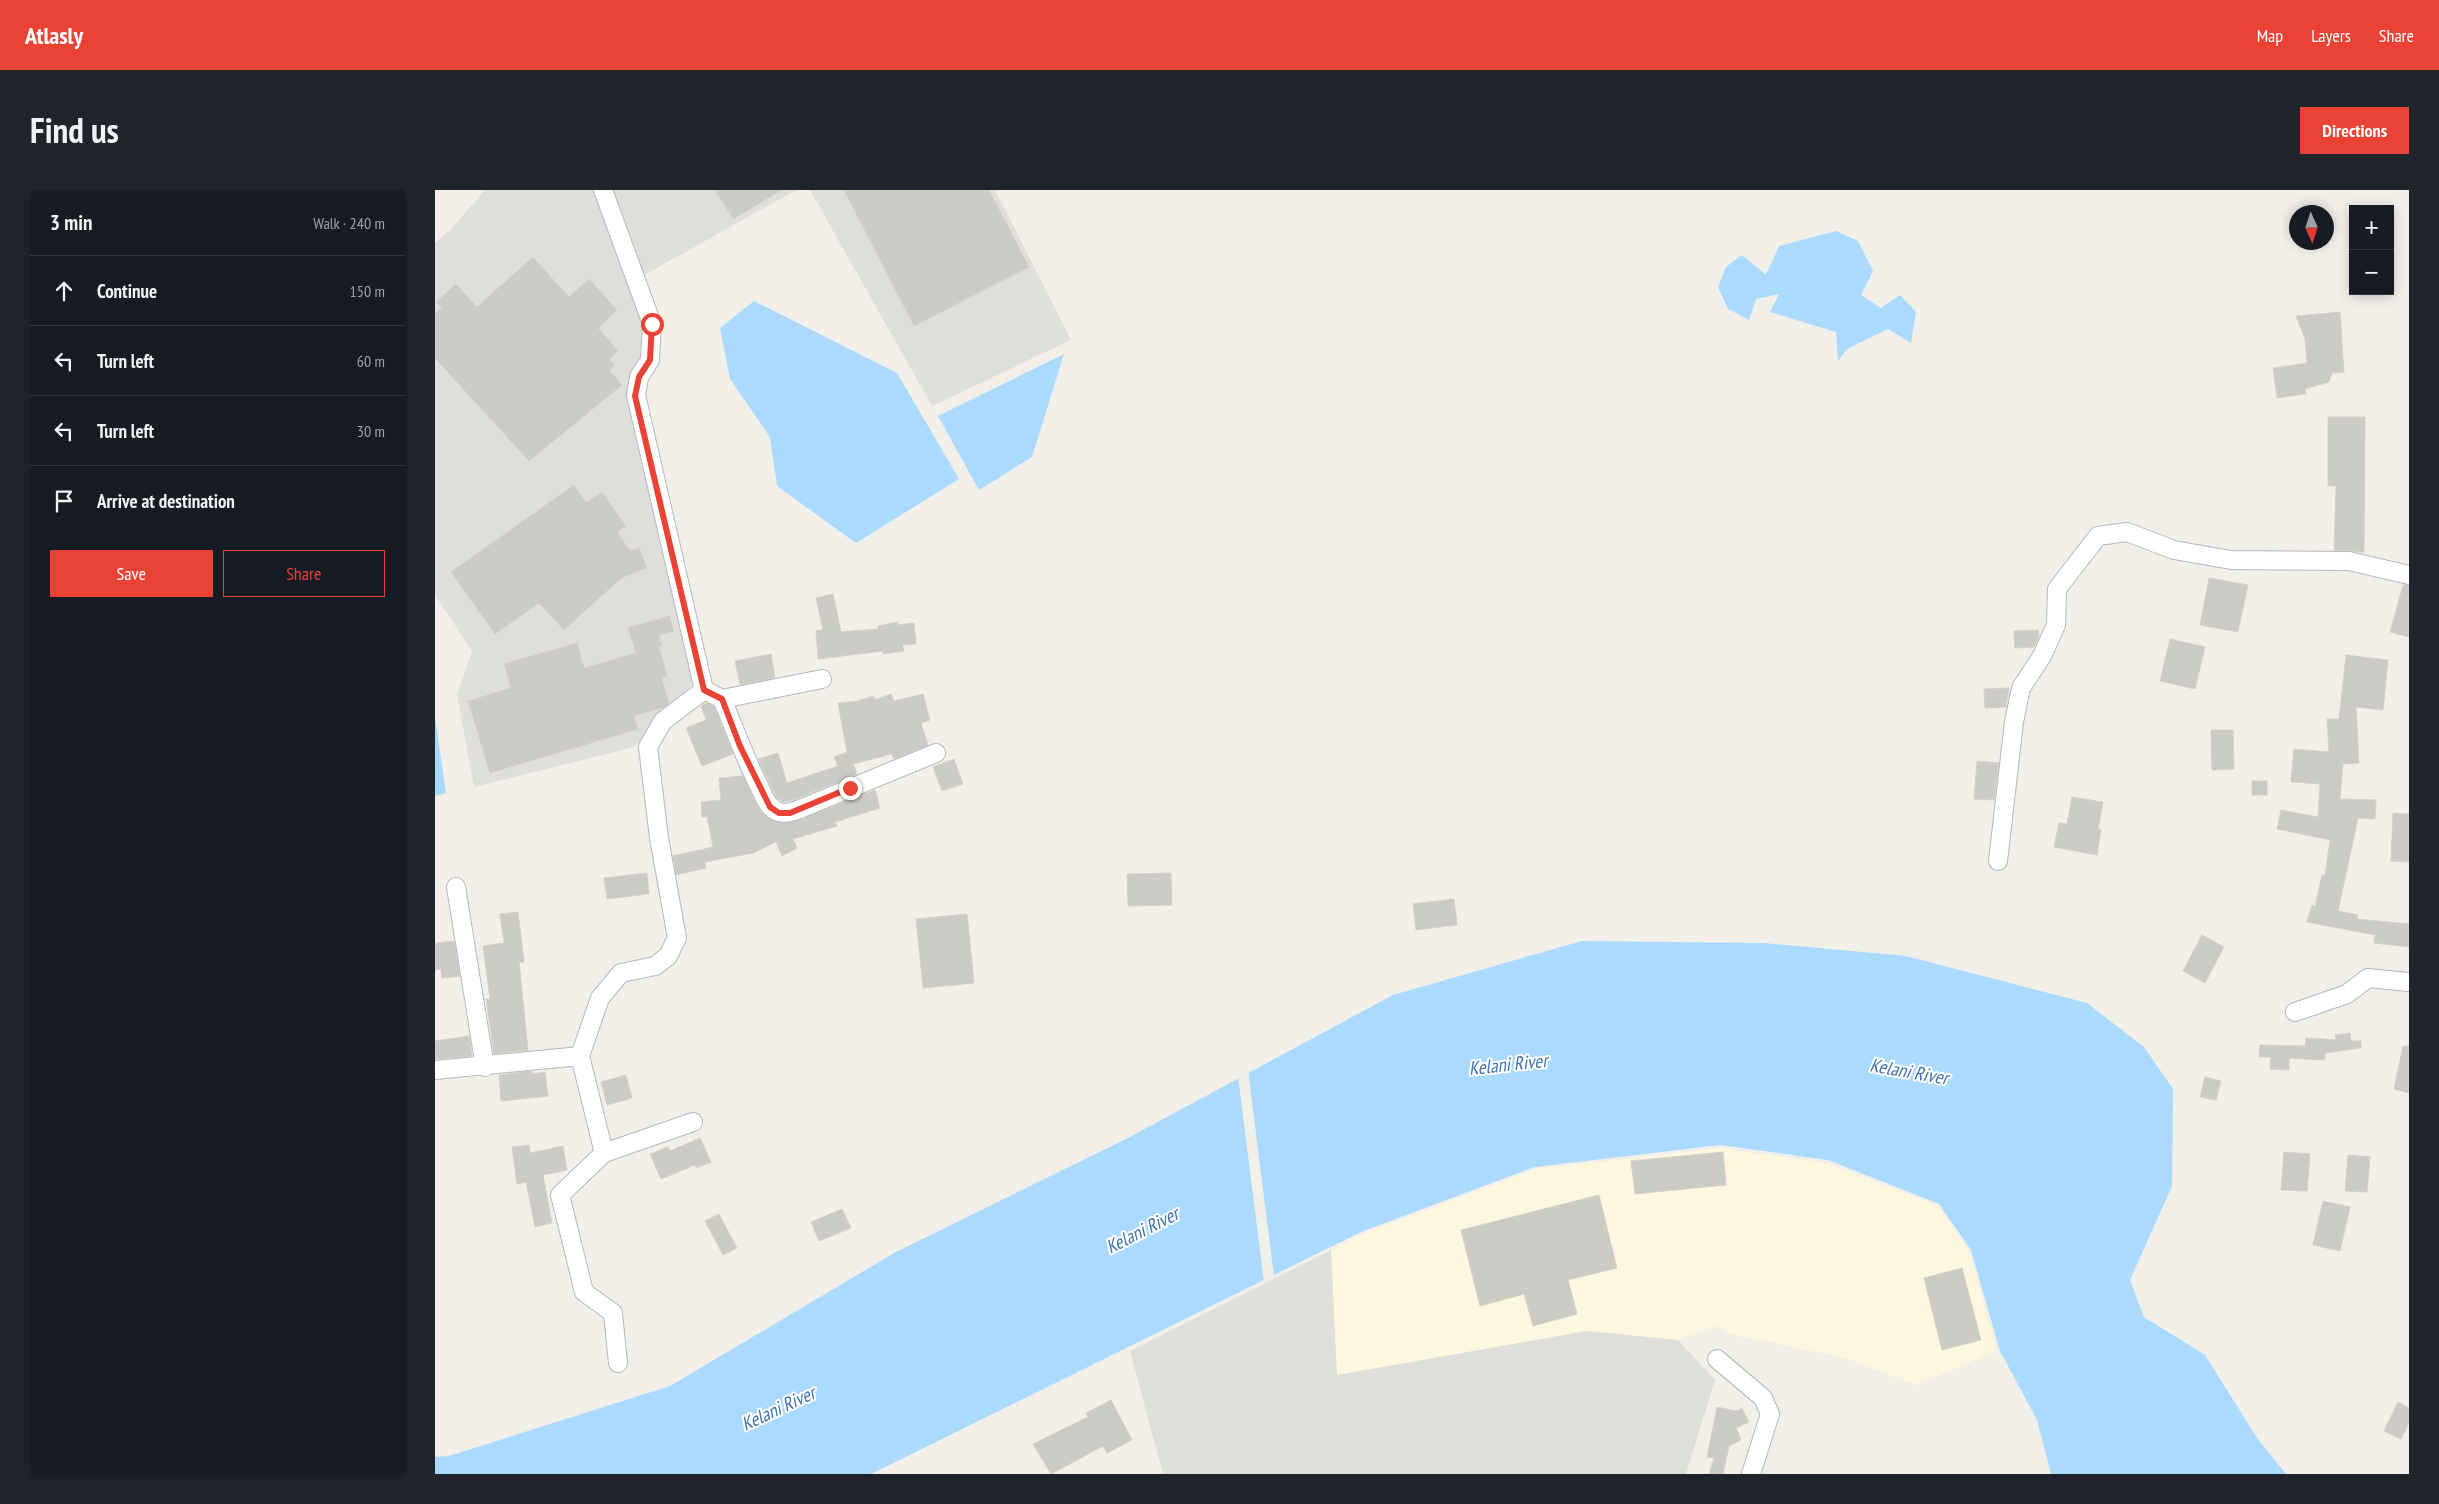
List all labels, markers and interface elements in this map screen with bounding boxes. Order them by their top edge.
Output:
text: Atlasly [25,20,83,51]
text: Map [2257,24,2283,47]
text: Layers [2311,24,2351,47]
text: Share [2379,24,2414,47]
text: Find us [30,107,119,153]
button: Directions [2300,107,2409,154]
north arrow [2289,205,2334,250]
map controls [2349,205,2394,295]
button: + [2349,205,2394,250]
text: 3 min [50,209,92,236]
text: Walk · 240 m [313,213,385,233]
button: − [2349,250,2394,295]
icon: ahead [50,277,78,305]
text: Continue [97,279,157,303]
text: 150 m [350,281,385,301]
route start [641,313,664,336]
icon: left [50,347,78,375]
text: Turn left [97,349,154,373]
text: 60 m [357,351,385,371]
icon: left [50,417,78,445]
text: Turn left [97,419,154,443]
text: 30 m [357,421,385,441]
icon: arrive [50,487,78,515]
text: Arrive at destination [97,489,235,513]
button: Save [50,550,213,597]
button: Share [223,550,385,597]
route end [839,777,862,800]
water label: Kelani River [1468,1048,1551,1080]
water label: Kelani River [1868,1052,1953,1090]
water label: Kelani River [1102,1200,1185,1259]
water label: Kelani River [737,1379,821,1435]

